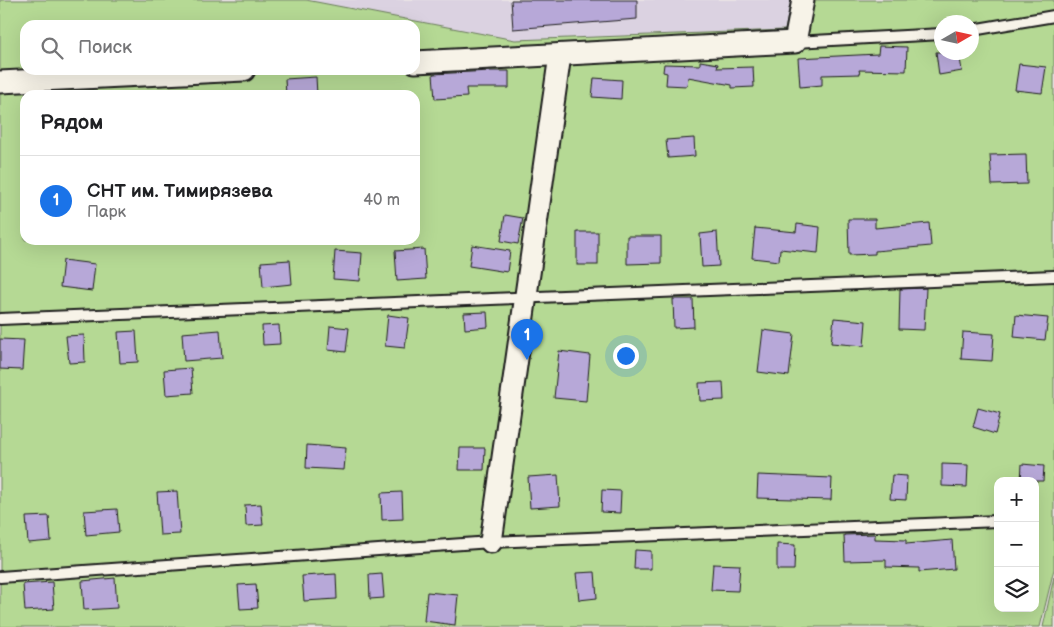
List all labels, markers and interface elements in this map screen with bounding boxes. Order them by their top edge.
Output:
north arrow [934,15,979,60]
search box [20,20,420,75]
icon: search [38,34,66,62]
text: Поиск [78,36,132,59]
text: Рядом [40,110,103,135]
text: СНТ им. Тимирязева [87,180,272,203]
text: 1 [53,191,59,210]
text: 40 m [363,191,400,210]
text: Парк [87,203,126,222]
pin: 1 [511,319,543,360]
your location [613,343,639,369]
map controls [994,477,1039,612]
button: + [994,477,1039,522]
button: − [994,522,1039,567]
button: layers [994,567,1039,612]

